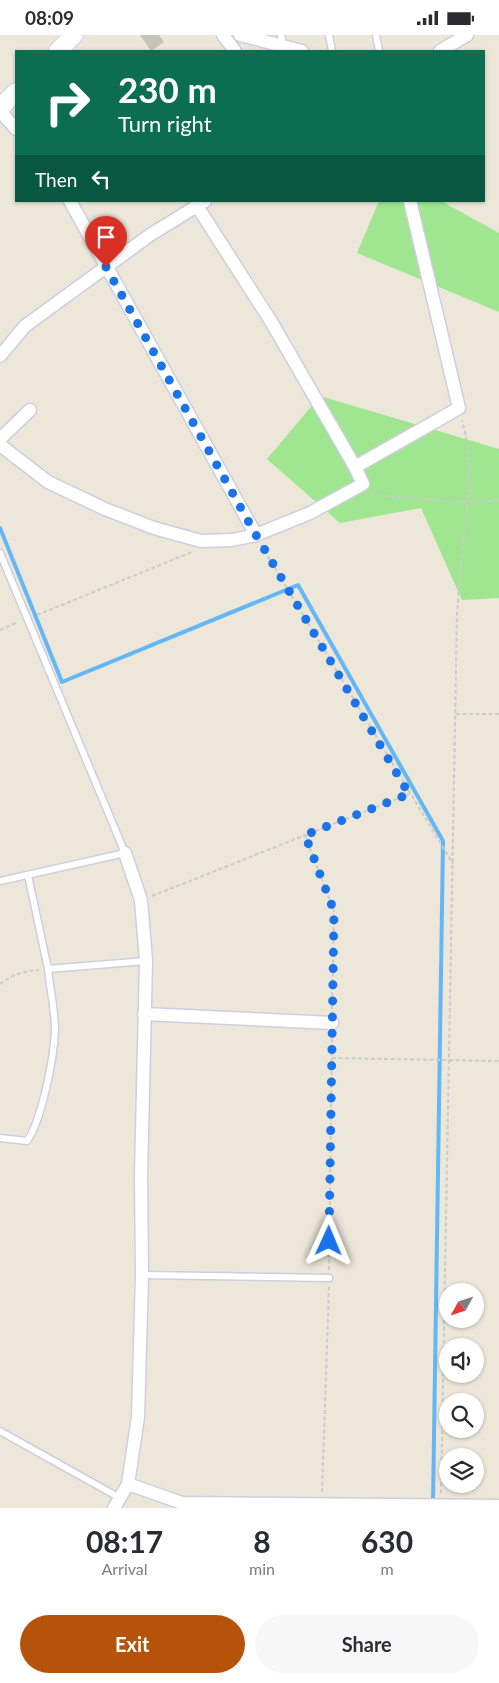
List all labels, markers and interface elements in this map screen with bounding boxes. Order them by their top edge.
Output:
text: 08:09 [25,6,74,29]
text: 230 m [118,68,217,110]
icon: right [35,70,100,135]
text: Turn right [118,110,212,137]
icon: left [87,165,115,193]
text: Then [35,168,77,191]
pin [85,216,127,267]
icon: arrive [92,223,120,251]
position arrow [302,1214,354,1266]
north arrow [439,1283,484,1327]
map controls [439,1283,484,1493]
button: sound [439,1338,484,1383]
button: search [439,1393,484,1438]
button: layers [439,1448,484,1493]
text: 08:17 [86,1523,163,1559]
text: 8 [253,1523,271,1559]
text: 630 [361,1523,413,1559]
text: Arrival [101,1559,148,1578]
text: min [249,1559,275,1578]
text: m [380,1559,394,1578]
button: Exit [20,1615,245,1673]
button: Share [255,1615,479,1673]

